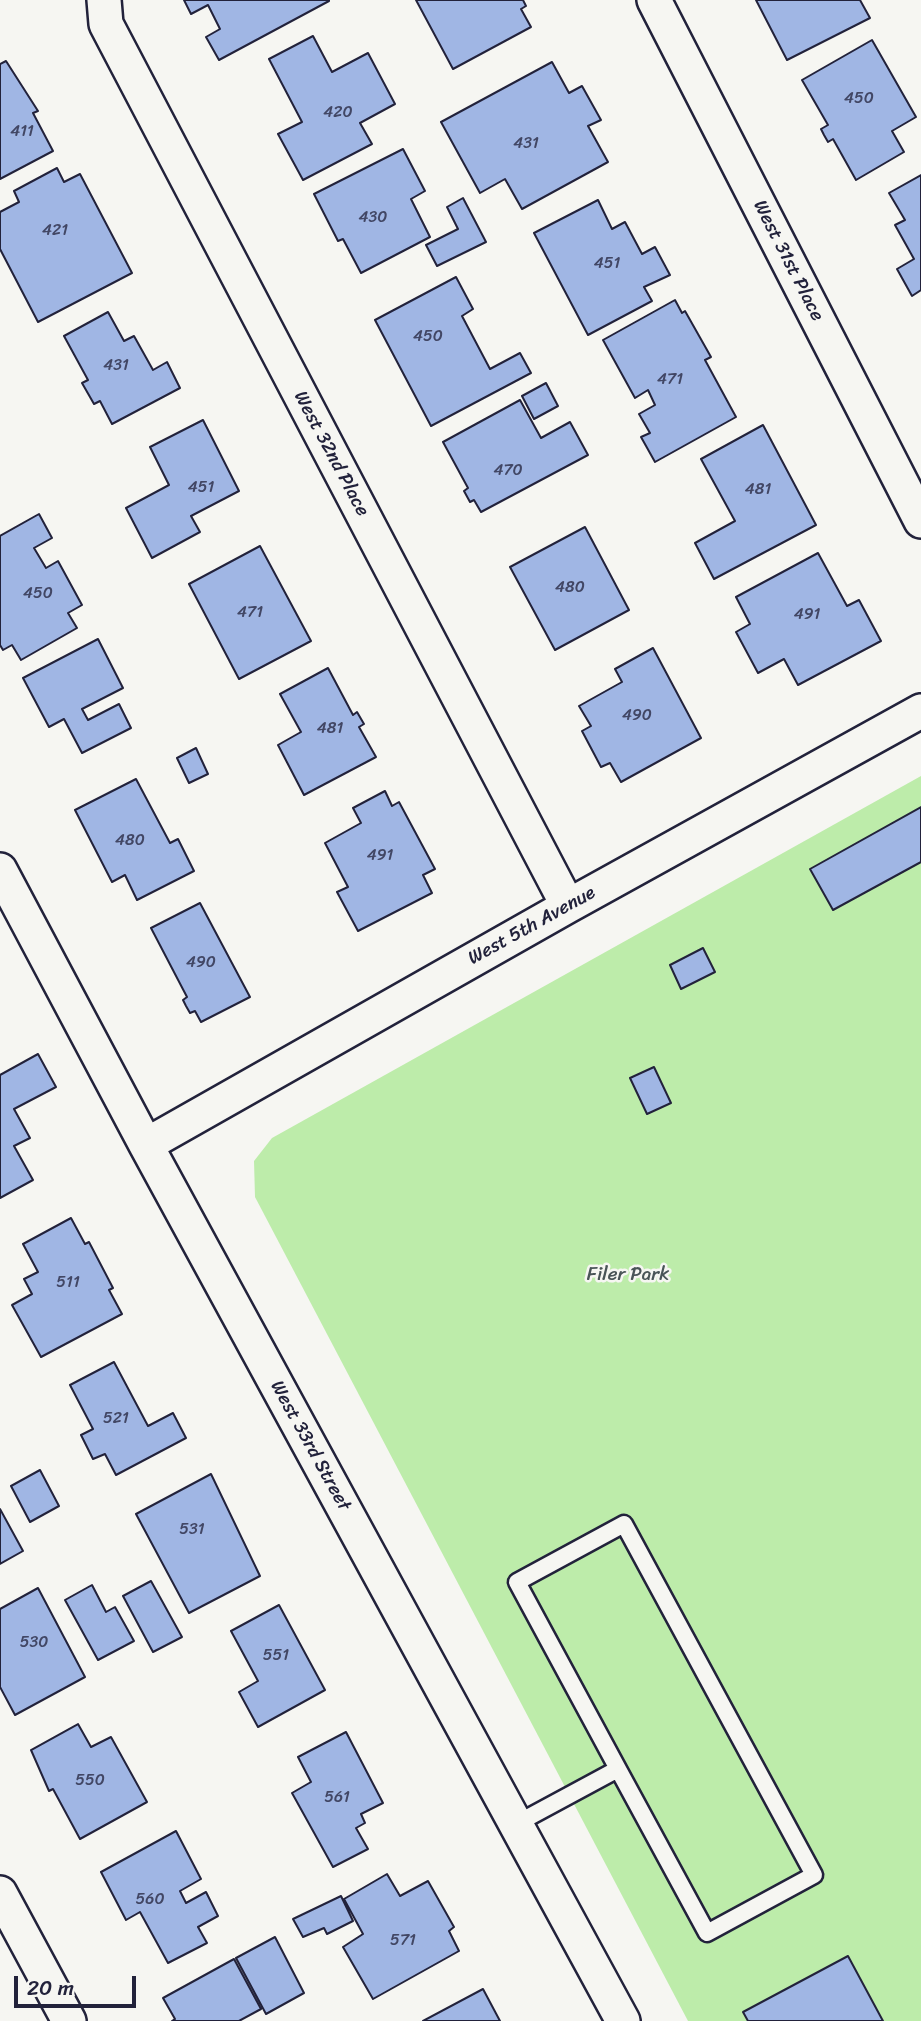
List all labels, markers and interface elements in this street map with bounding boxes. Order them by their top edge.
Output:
house number: 450 [844,89,874,109]
house number: 420 [323,103,353,123]
house number: 411 [10,122,34,142]
house number: 431 [513,134,539,154]
street label: West 31st Place [748,197,828,325]
house number: 430 [359,208,387,228]
house number: 421 [42,221,68,241]
house number: 451 [594,254,620,274]
house number: 450 [413,327,443,347]
house number: 431 [103,356,129,376]
house number: 471 [657,370,683,390]
street label: West 32nd Place [288,387,374,521]
house number: 470 [493,461,523,481]
house number: 451 [188,478,214,498]
house number: 481 [745,480,771,500]
house number: 480 [555,578,585,598]
house number: 450 [23,584,53,604]
house number: 471 [237,603,263,623]
house number: 491 [794,605,820,625]
house number: 490 [622,706,652,726]
house number: 481 [317,719,343,739]
house number: 480 [115,831,145,851]
house number: 491 [367,846,393,866]
street label: West 5th Avenue [464,882,600,970]
house number: 490 [186,953,216,973]
park label: Filer Park [587,1264,669,1286]
house number: 511 [56,1273,80,1293]
street label: West 33rd Street [265,1377,355,1515]
house number: 521 [103,1409,129,1429]
house number: 531 [179,1520,205,1540]
house number: 530 [20,1633,48,1653]
house number: 551 [263,1646,289,1666]
house number: 550 [75,1771,105,1791]
house number: 561 [324,1788,350,1808]
house number: 560 [136,1890,164,1910]
house number: 571 [390,1931,416,1951]
scale bar [18,1962,140,2006]
text: 20 m [27,1969,74,2007]

